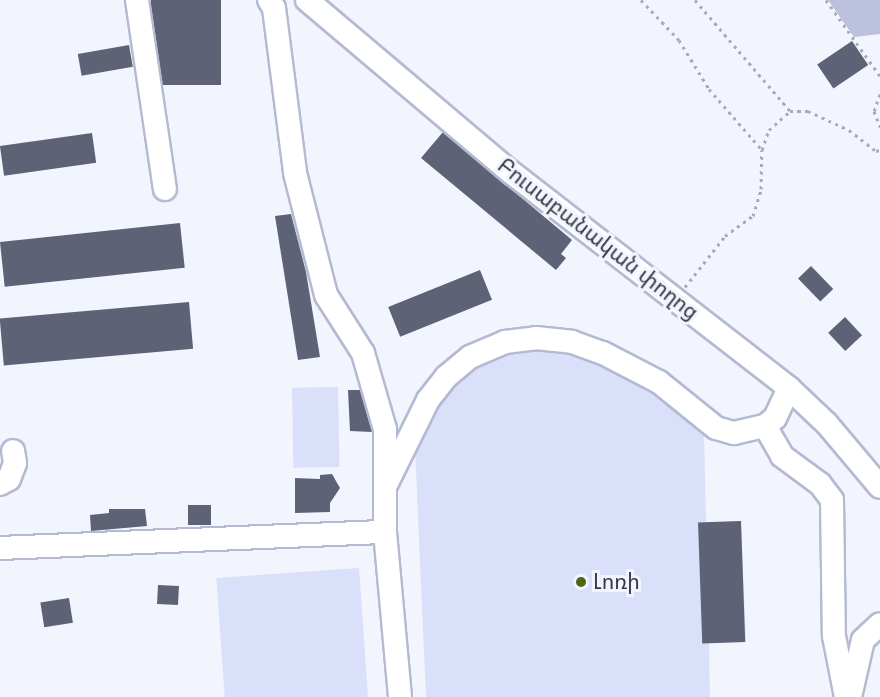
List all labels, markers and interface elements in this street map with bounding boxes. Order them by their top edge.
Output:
street label: Բուսաբանական փողոց [493,153,703,325]
place label: Լոռի [593,569,640,595]
marker: Լոռի [574,575,588,589]

